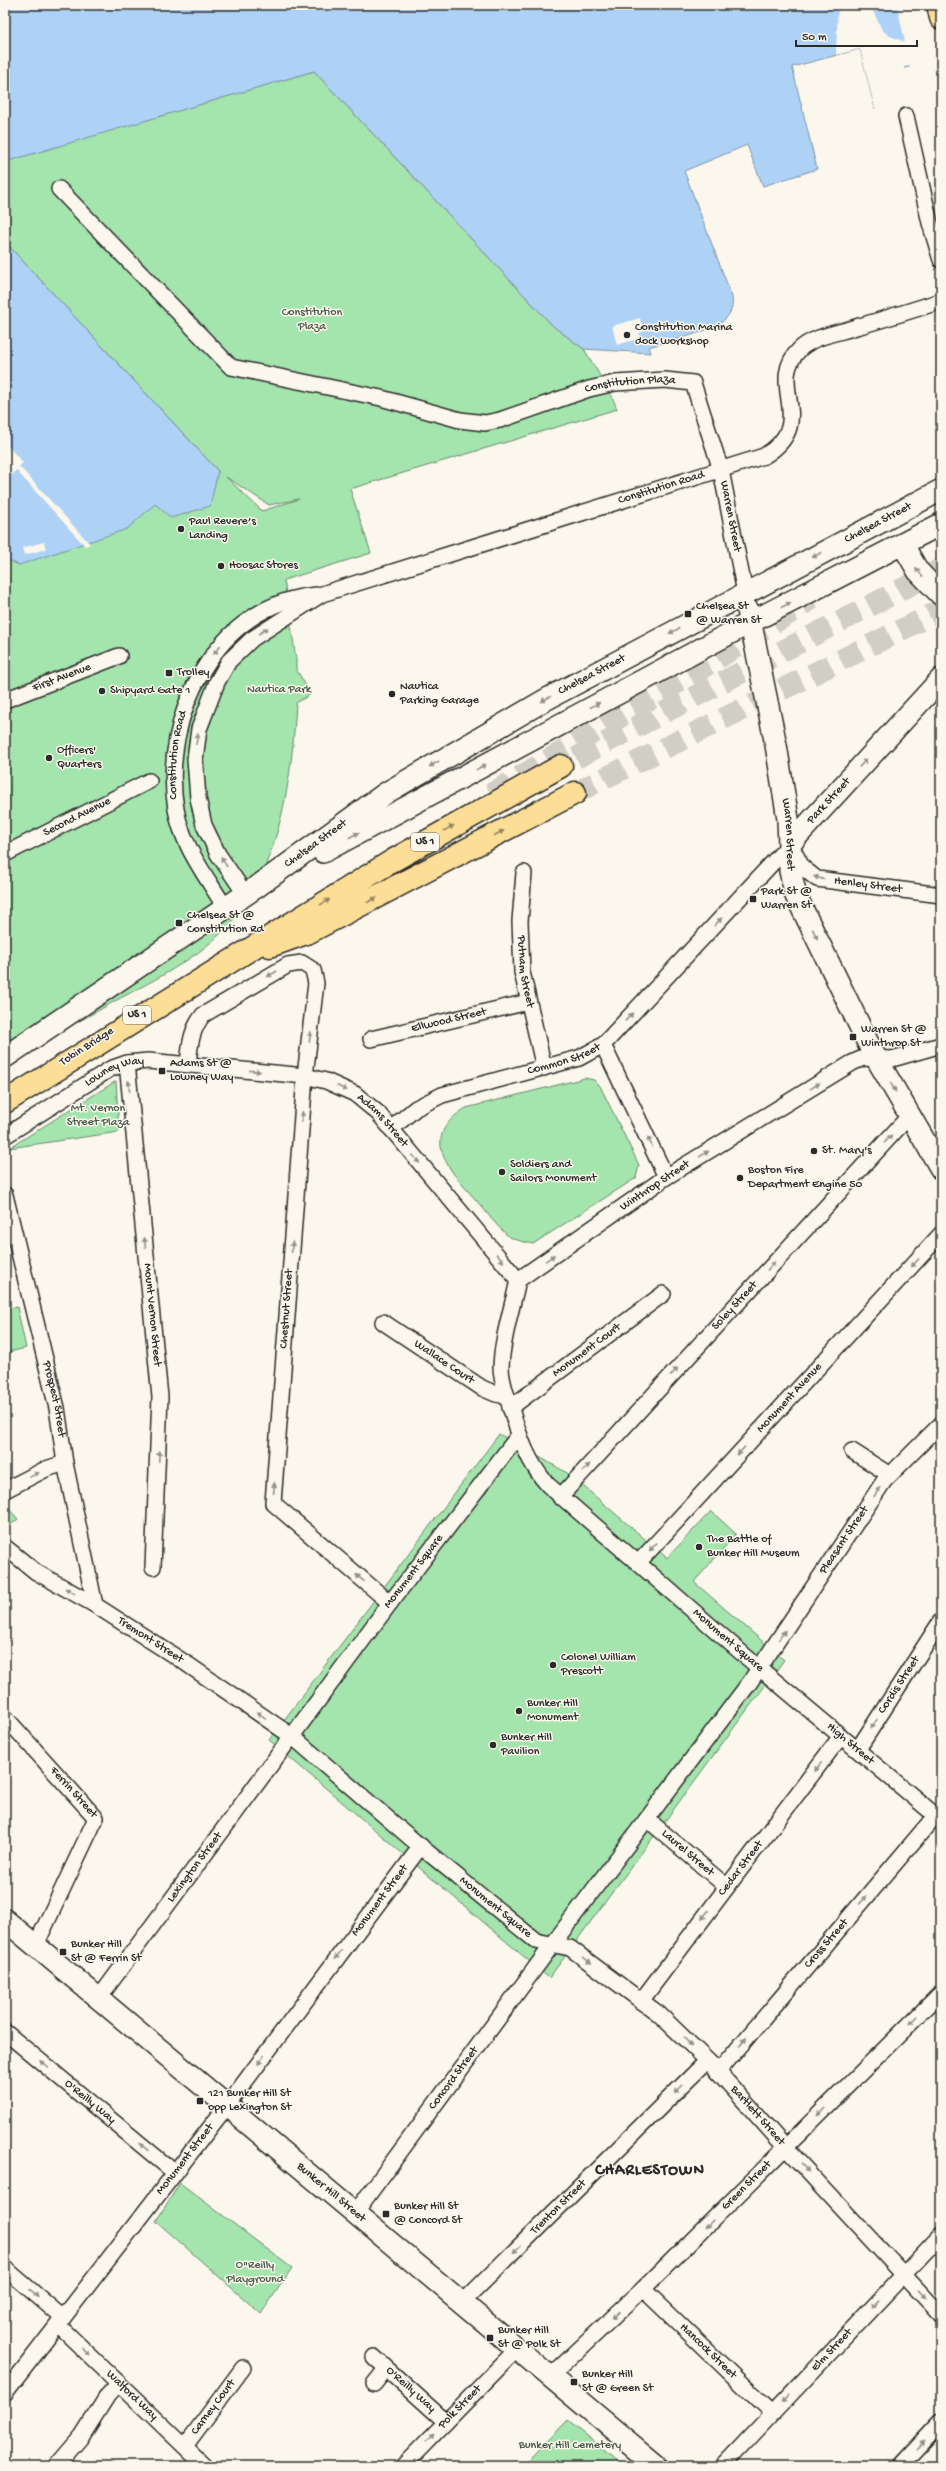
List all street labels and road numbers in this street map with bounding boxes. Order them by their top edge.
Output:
street label: Constitution Plaza [583,373,676,397]
street label: Constitution Road [617,468,707,508]
street label: Warren Street [716,480,744,554]
street label: Chelsea Street [842,499,915,547]
street label: Chelsea Street [556,651,629,699]
street label: First Avenue [30,660,94,696]
street label: Constitution Road [166,708,191,800]
street label: Park Street [804,774,855,828]
street label: Second Avenue [41,794,114,840]
street label: Warren Street [778,797,797,872]
street label: Chelsea Street [282,816,351,871]
road number: US 1 [411,833,439,851]
street label: Henley Street [833,874,904,897]
street label: Putnam Street [514,934,537,1010]
street label: Ellwood Street [410,1005,489,1036]
road number: US 1 [123,1006,151,1024]
street label: Tobin Bridge [57,1024,117,1070]
street label: Common Street [526,1040,604,1079]
street label: Lowney Way [82,1054,145,1090]
street label: Adams Street [354,1091,412,1151]
street label: Winthrop Street [617,1157,693,1214]
street label: Mount Vernon Street [140,1263,164,1368]
street label: Chestnut Street [277,1268,297,1349]
street label: Soley Street [709,1278,762,1333]
street label: Monument Court [550,1320,625,1381]
street label: Wallace Court [411,1337,477,1388]
street label: Prospect Street [39,1359,68,1439]
street label: Monument Avenue [754,1360,826,1436]
street label: Pleasant Street [816,1503,873,1578]
street label: Monument Square [381,1531,447,1612]
street label: Monument Square [689,1606,767,1676]
street label: Tremont Street [114,1614,187,1667]
street label: Cordis Street [876,1653,924,1717]
street label: High Street [824,1720,878,1769]
street label: Ferrin Street [46,1764,101,1822]
street label: Laurel Street [658,1827,717,1880]
street label: Lexington Street [165,1829,226,1905]
street label: Cedar Street [716,1837,767,1899]
street label: Monument Street [349,1861,412,1939]
street label: Monument Square [456,1874,535,1942]
street label: Cross Street [802,1915,852,1972]
street label: Concord Street [426,2043,482,2113]
street label: O'Reilly Way [61,2077,118,2127]
street label: Bartlett Street [726,2082,788,2150]
street label: Monument Street [154,2120,218,2198]
street label: Green Street [719,2157,776,2214]
street label: Bunker Hill Street [293,2159,369,2226]
street label: Trenton Street [527,2176,590,2239]
street label: Hancock Street [676,2321,740,2383]
street label: Elm Street [809,2325,856,2375]
street label: O'Reilly Way [383,2364,438,2416]
street label: Walford Way [103,2368,160,2424]
street label: Carney Court [188,2376,239,2438]
street label: Polk Street [435,2382,485,2433]

